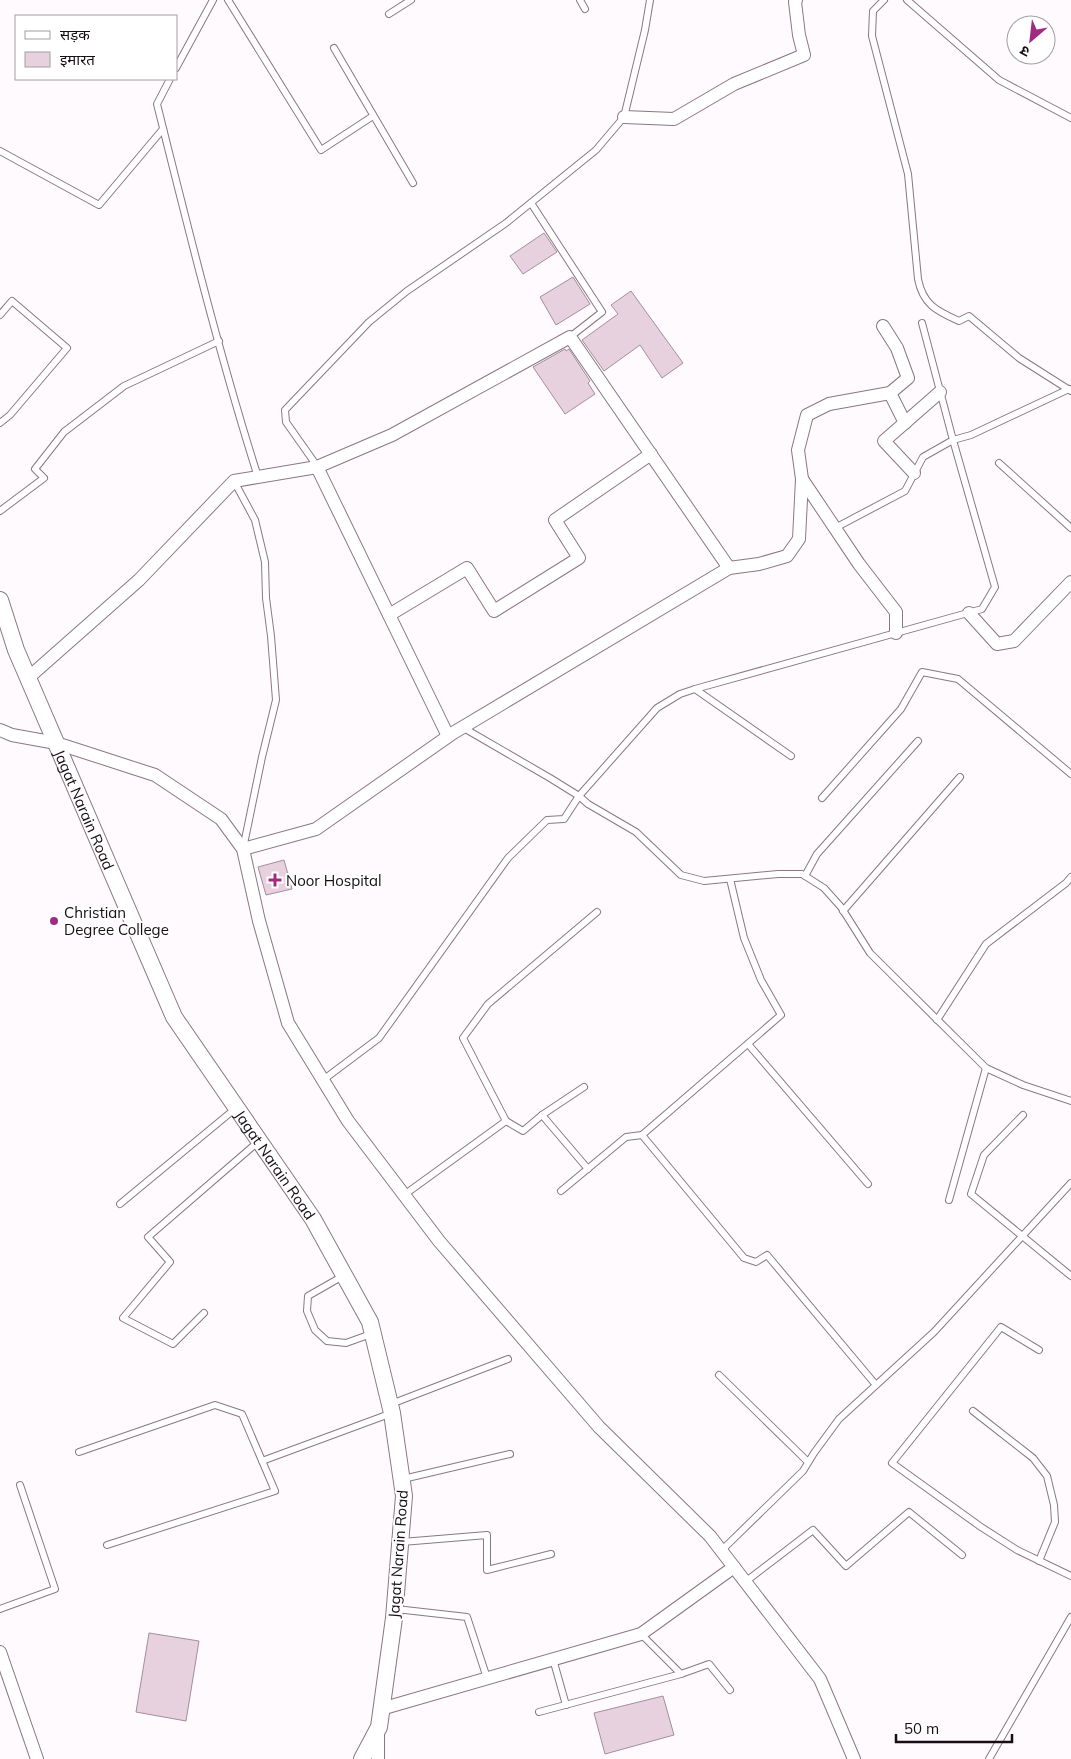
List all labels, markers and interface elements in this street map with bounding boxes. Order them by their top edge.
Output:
legend [15,15,178,80]
north arrow [1006,15,1056,65]
text: सड़क [60,25,90,44]
text: उ [1016,41,1033,61]
text: इमारत [60,50,95,69]
street label: Jagat Narain Road [50,746,119,872]
place label: Noor Hospital [286,871,382,890]
marker: Noor Hospital [268,873,282,887]
place label: Christian Degree College [64,903,169,939]
marker: Christian Degree College [48,915,60,927]
street label: Jagat Narain Road [231,1106,320,1223]
street label: Jagat Narain Road [384,1489,412,1619]
scale bar [896,1712,1012,1744]
text: 50 m [904,1719,939,1738]

